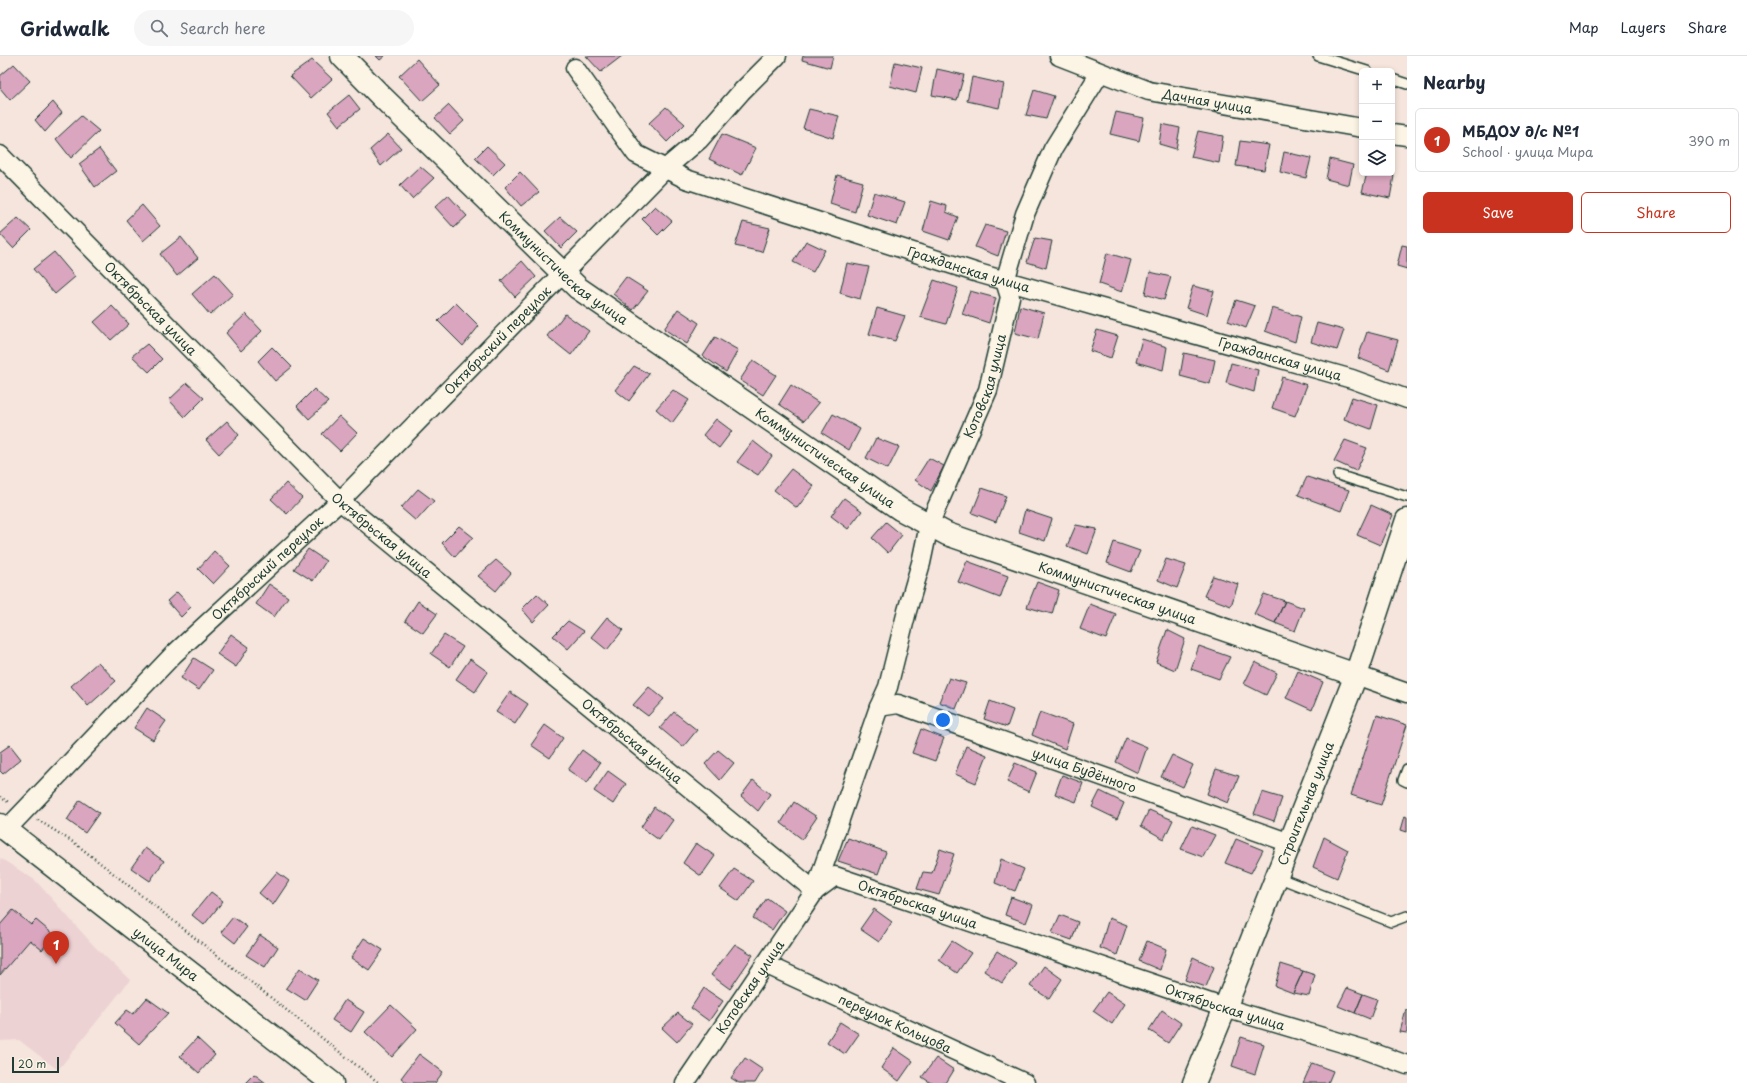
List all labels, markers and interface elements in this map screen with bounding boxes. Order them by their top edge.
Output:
search box [134,10,414,46]
text: Gridwalk [20,14,110,42]
text: Search here [180,16,265,39]
icon: search [148,17,170,39]
text: Map [1569,17,1599,38]
text: Layers [1621,17,1666,38]
text: Share [1688,17,1727,38]
map controls [1359,68,1395,176]
button: + [1359,68,1395,104]
text: Nearby [1423,69,1485,95]
street label: Дачная улица [1160,83,1255,118]
button: − [1359,104,1395,140]
text: МБДОУ д/с №1 [1462,119,1579,142]
text: 1 [1434,131,1440,150]
text: 390 m [1688,131,1730,150]
button: layers [1359,140,1395,176]
text: School · улица Мира [1462,142,1593,161]
button: Save [1423,192,1573,233]
button: Share [1581,192,1731,233]
street label: Коммунистическая улица [495,206,633,329]
street label: Гражданская улица [905,241,1033,296]
street label: Октябрьская улица [100,257,202,360]
street label: Октябрьский переулок [439,281,555,399]
street label: Котовская улица [958,331,1010,441]
street label: Гражданская улица [1216,332,1345,385]
street label: Коммунистическая улица [752,403,900,513]
street label: Октябрьская улица [328,488,437,582]
street label: Октябрьский переулок [207,511,327,624]
street label: Коммунистическая улица [1036,556,1200,629]
street label: Октябрьская улица [578,693,687,788]
your location [933,710,953,730]
street label: Строительная улица [1272,738,1338,868]
street label: улица Будённого [1030,742,1139,797]
street label: Октябрьская улица [856,874,981,933]
street label: улица Мира [129,922,204,986]
pin: 1 [43,931,69,964]
street label: Котовская улица [711,936,789,1037]
street label: Октябрьская улица [1162,978,1288,1035]
street label: переулок Кольцова [836,989,956,1058]
scale bar [12,1055,59,1074]
text: 20 m [18,1055,46,1072]

